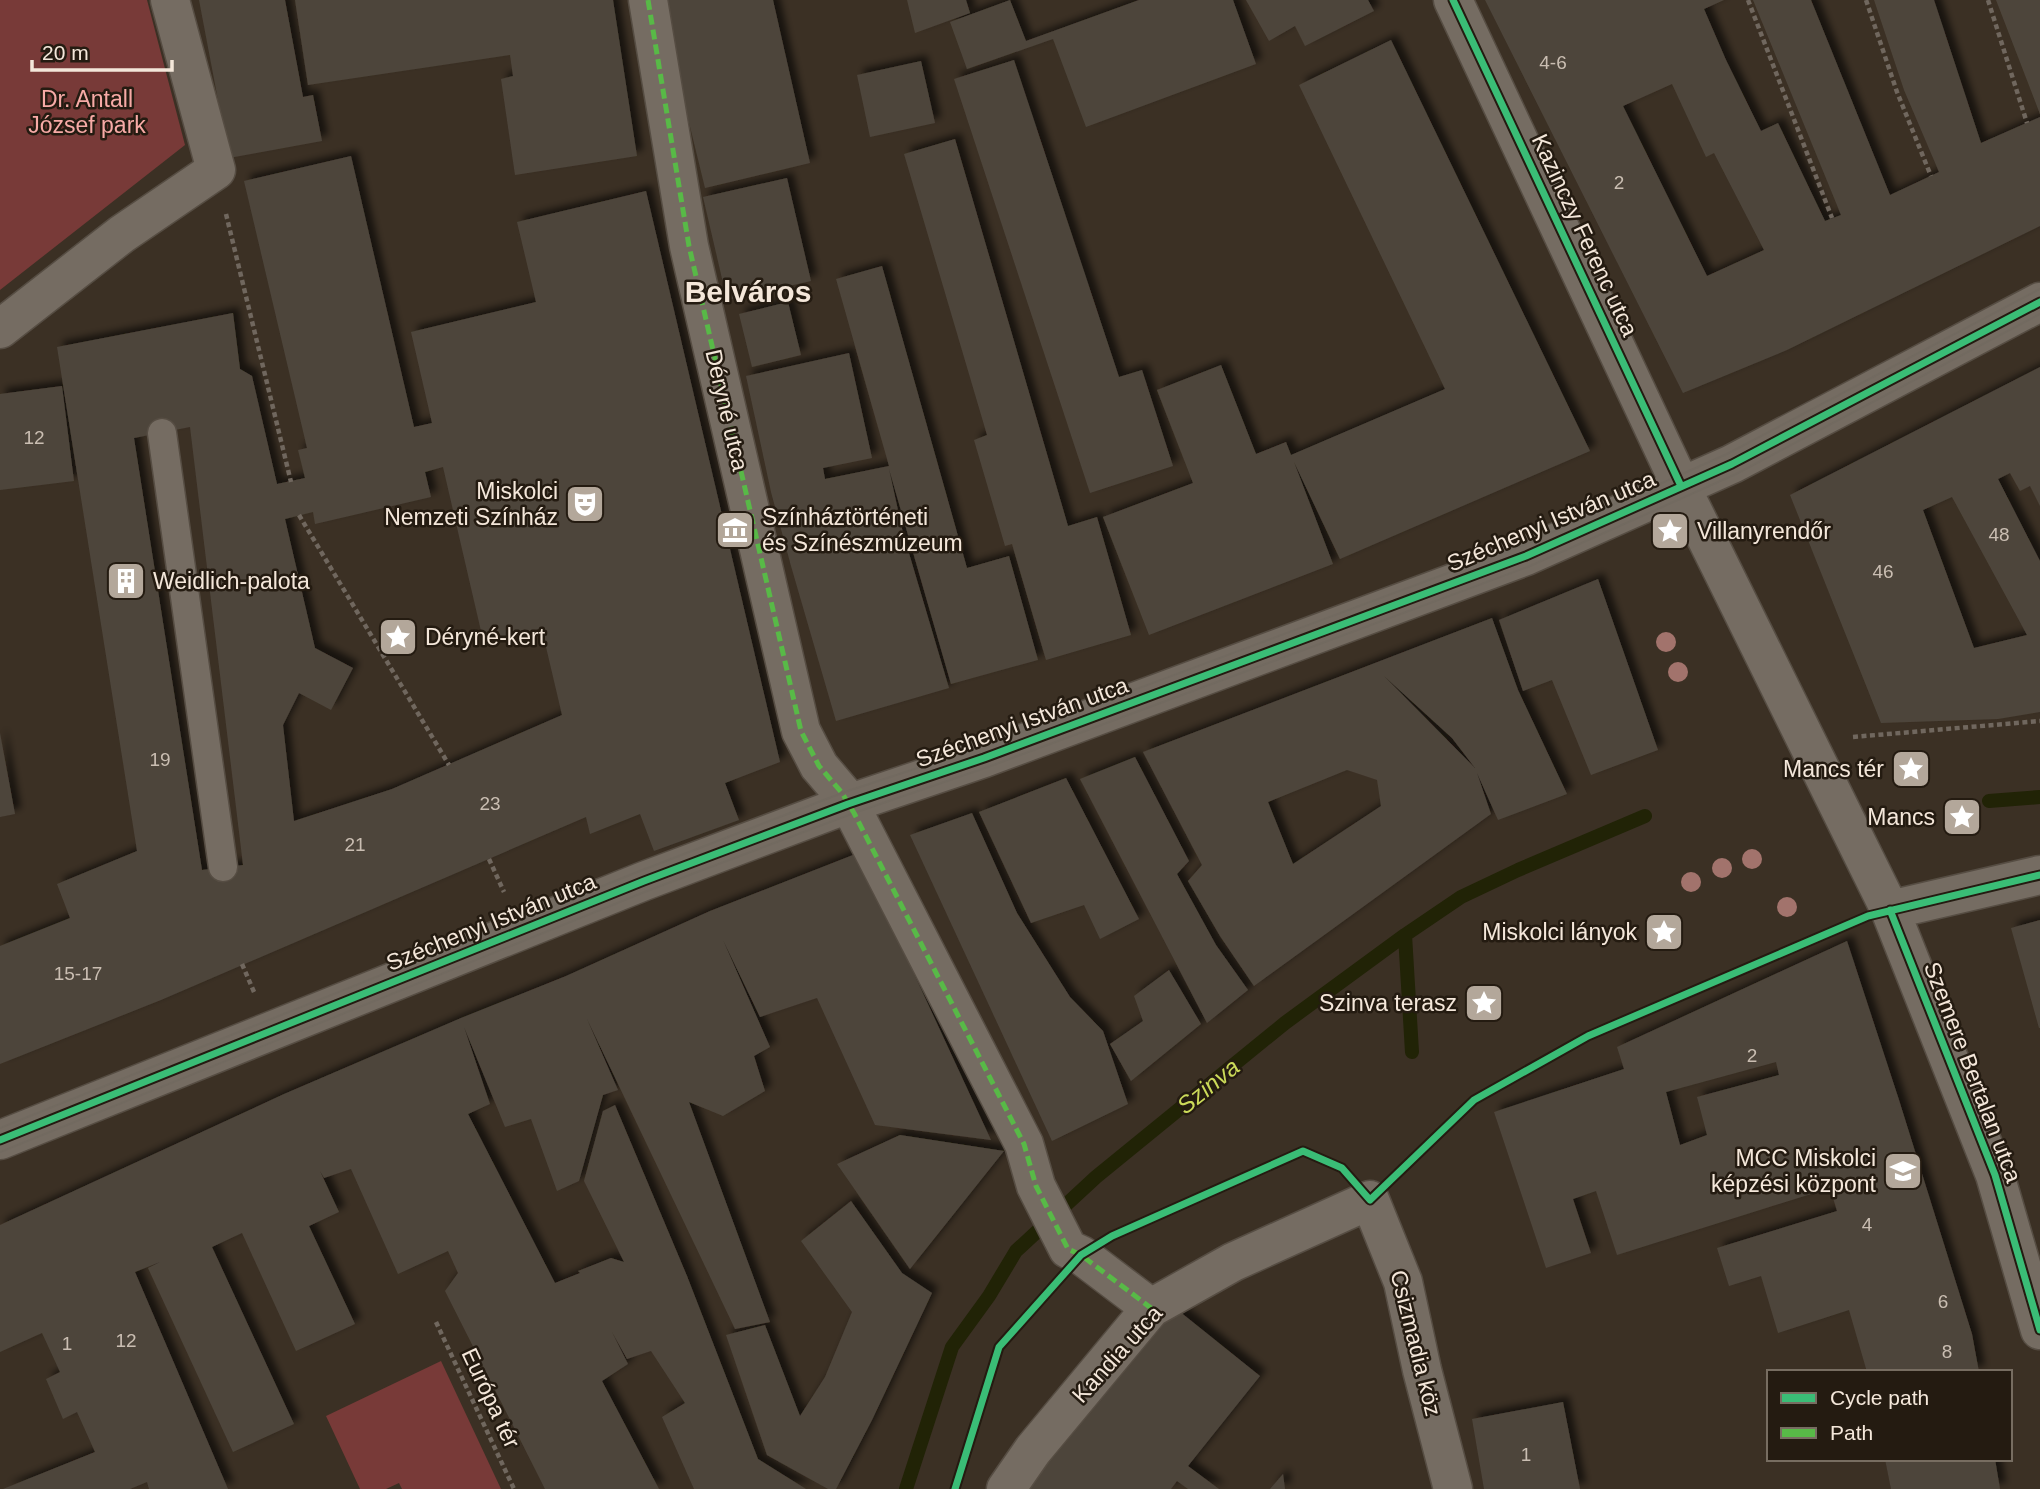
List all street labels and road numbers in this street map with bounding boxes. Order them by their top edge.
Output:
street label: Kazinczy Ferenc utca [1527,130,1643,340]
street label: Déryné utca [700,347,754,474]
street label: Széchenyi István utca [1443,465,1659,577]
street label: Széchenyi István utca [912,671,1132,772]
street label: Széchenyi István utca [382,868,600,976]
street label: Szemere Bertalan utca [1919,958,2027,1186]
street label: Csizmadia köz [1385,1267,1447,1419]
street label: Kandia utca [1067,1300,1167,1408]
street label: Európa tér [457,1344,526,1452]

